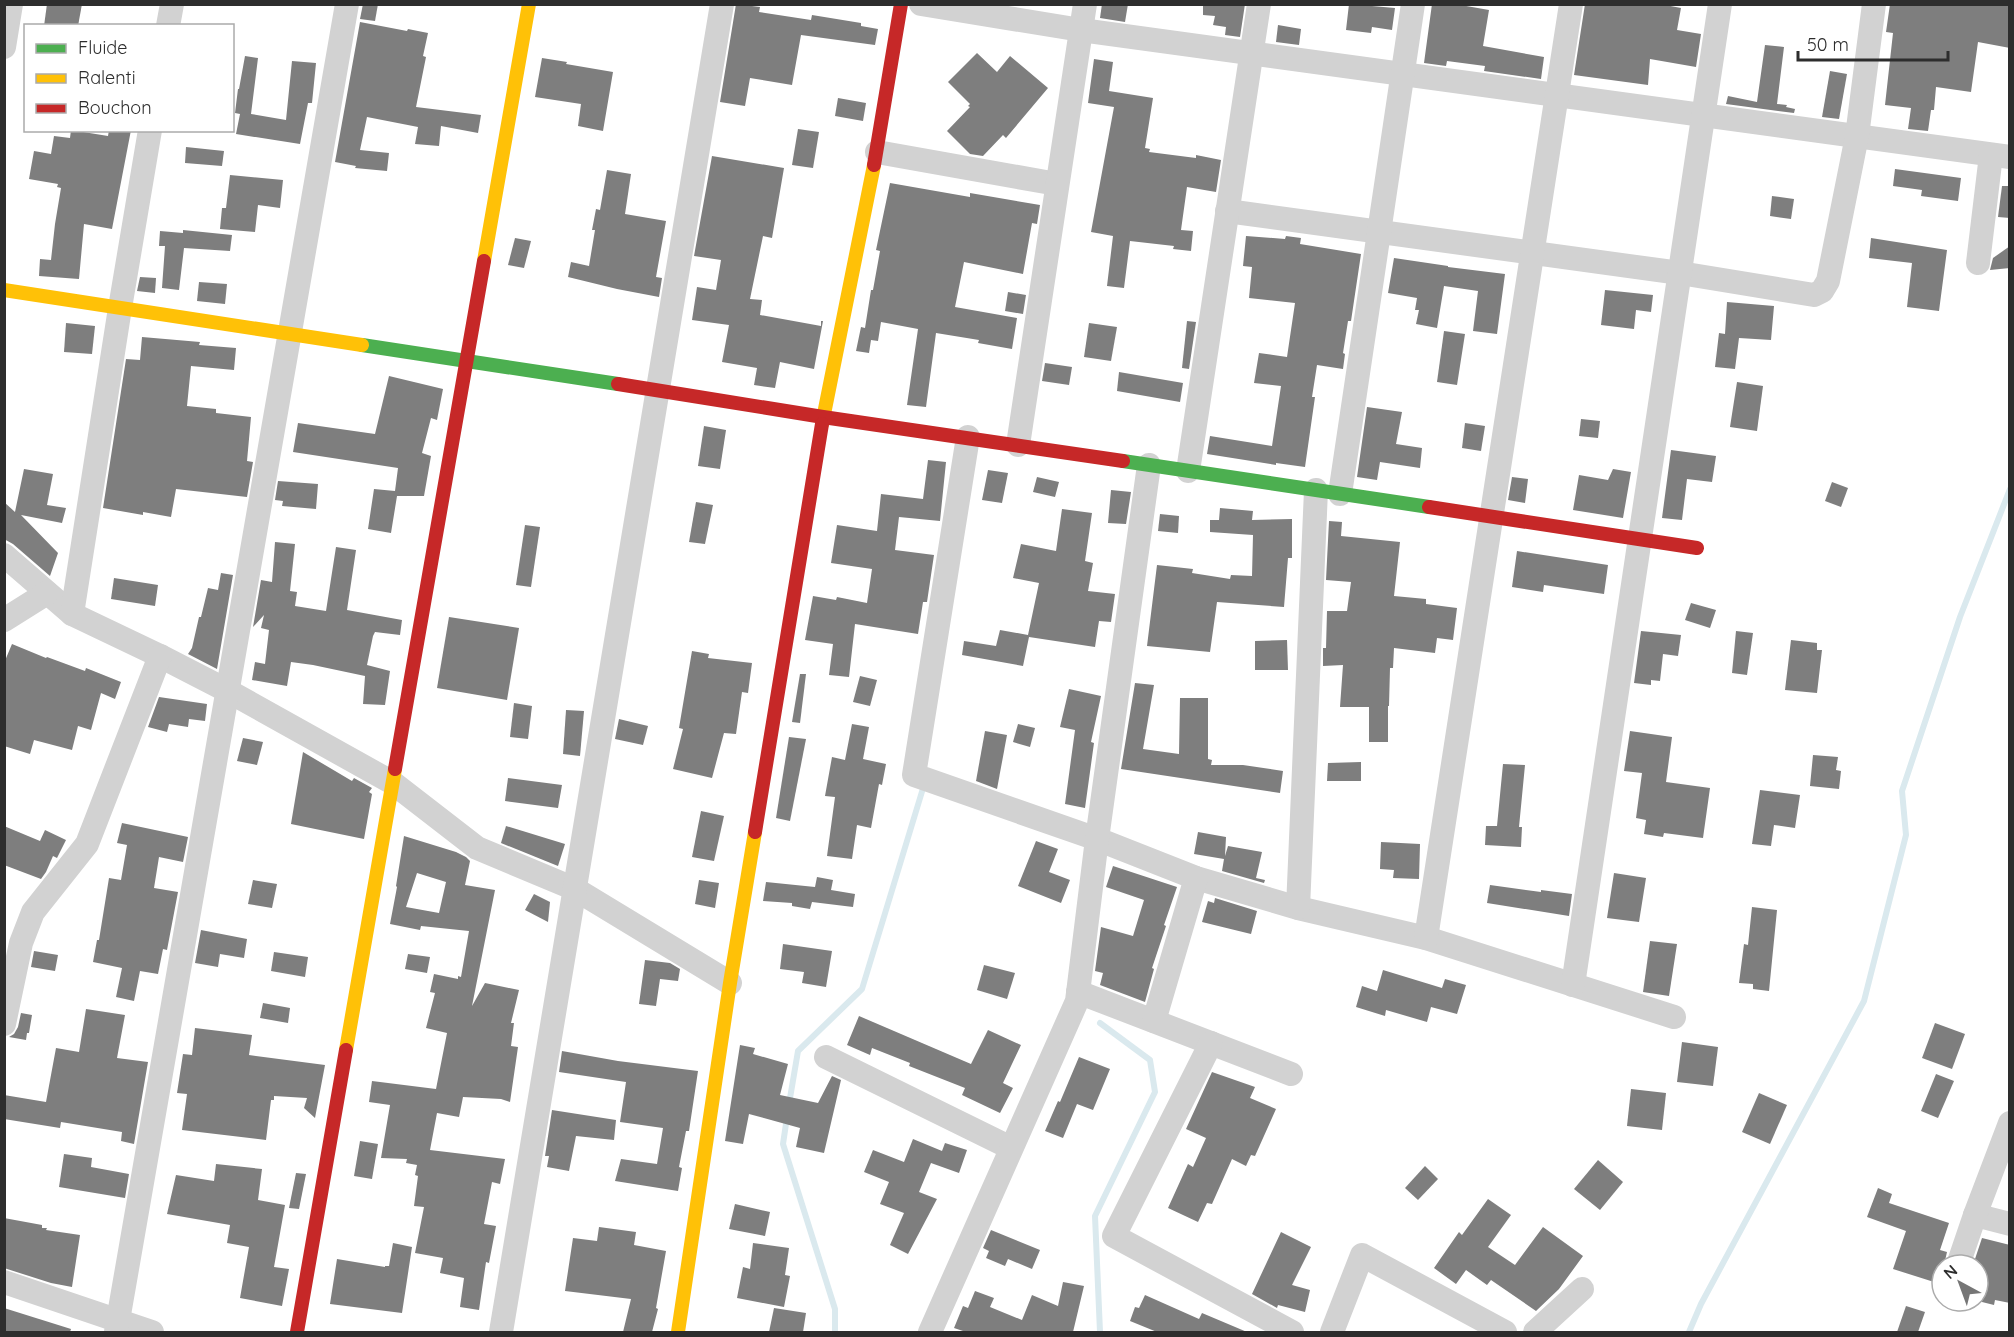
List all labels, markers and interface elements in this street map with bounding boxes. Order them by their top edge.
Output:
legend [24,24,234,132]
scale bar [1798,24,1948,62]
text: 50 m [1807,33,1849,56]
text: Fluide [78,36,127,59]
text: Ralenti [78,66,136,89]
text: Bouchon [78,96,152,119]
north arrow [1930,1253,1990,1313]
text: N [1939,1260,1961,1283]

